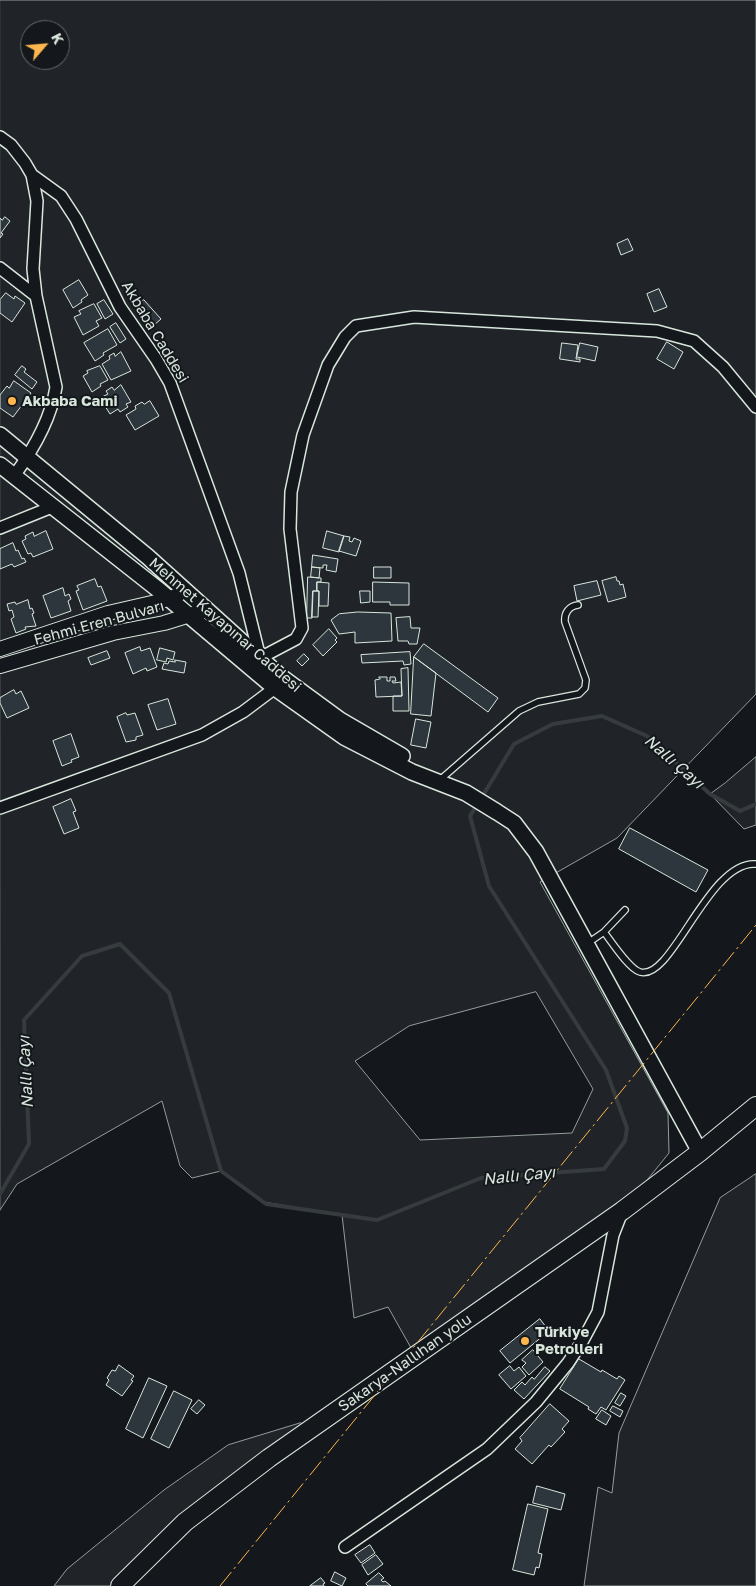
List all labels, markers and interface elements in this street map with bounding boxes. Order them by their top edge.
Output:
north arrow [20,20,70,70]
text: K [48,30,68,47]
street label: Akbaba Caddesi [118,278,192,386]
place label: Akbaba Cami [22,392,118,410]
marker: Akbaba Cami [6,395,18,407]
street label: Mehmet Kayapınar Caddesi [145,554,305,696]
street label: Fehmi Eren Bulvarı [32,597,166,649]
water label: Nallı Çayı [640,731,708,793]
water label: Nallı Çayı [15,1035,37,1109]
water label: Nallı Çayı [482,1163,556,1189]
street label: Sakarya-Nallıhan yolu [335,1310,475,1416]
place label: Türkiye Petrolleri [535,1323,603,1358]
marker: Türkiye Petrolleri [519,1335,531,1347]

